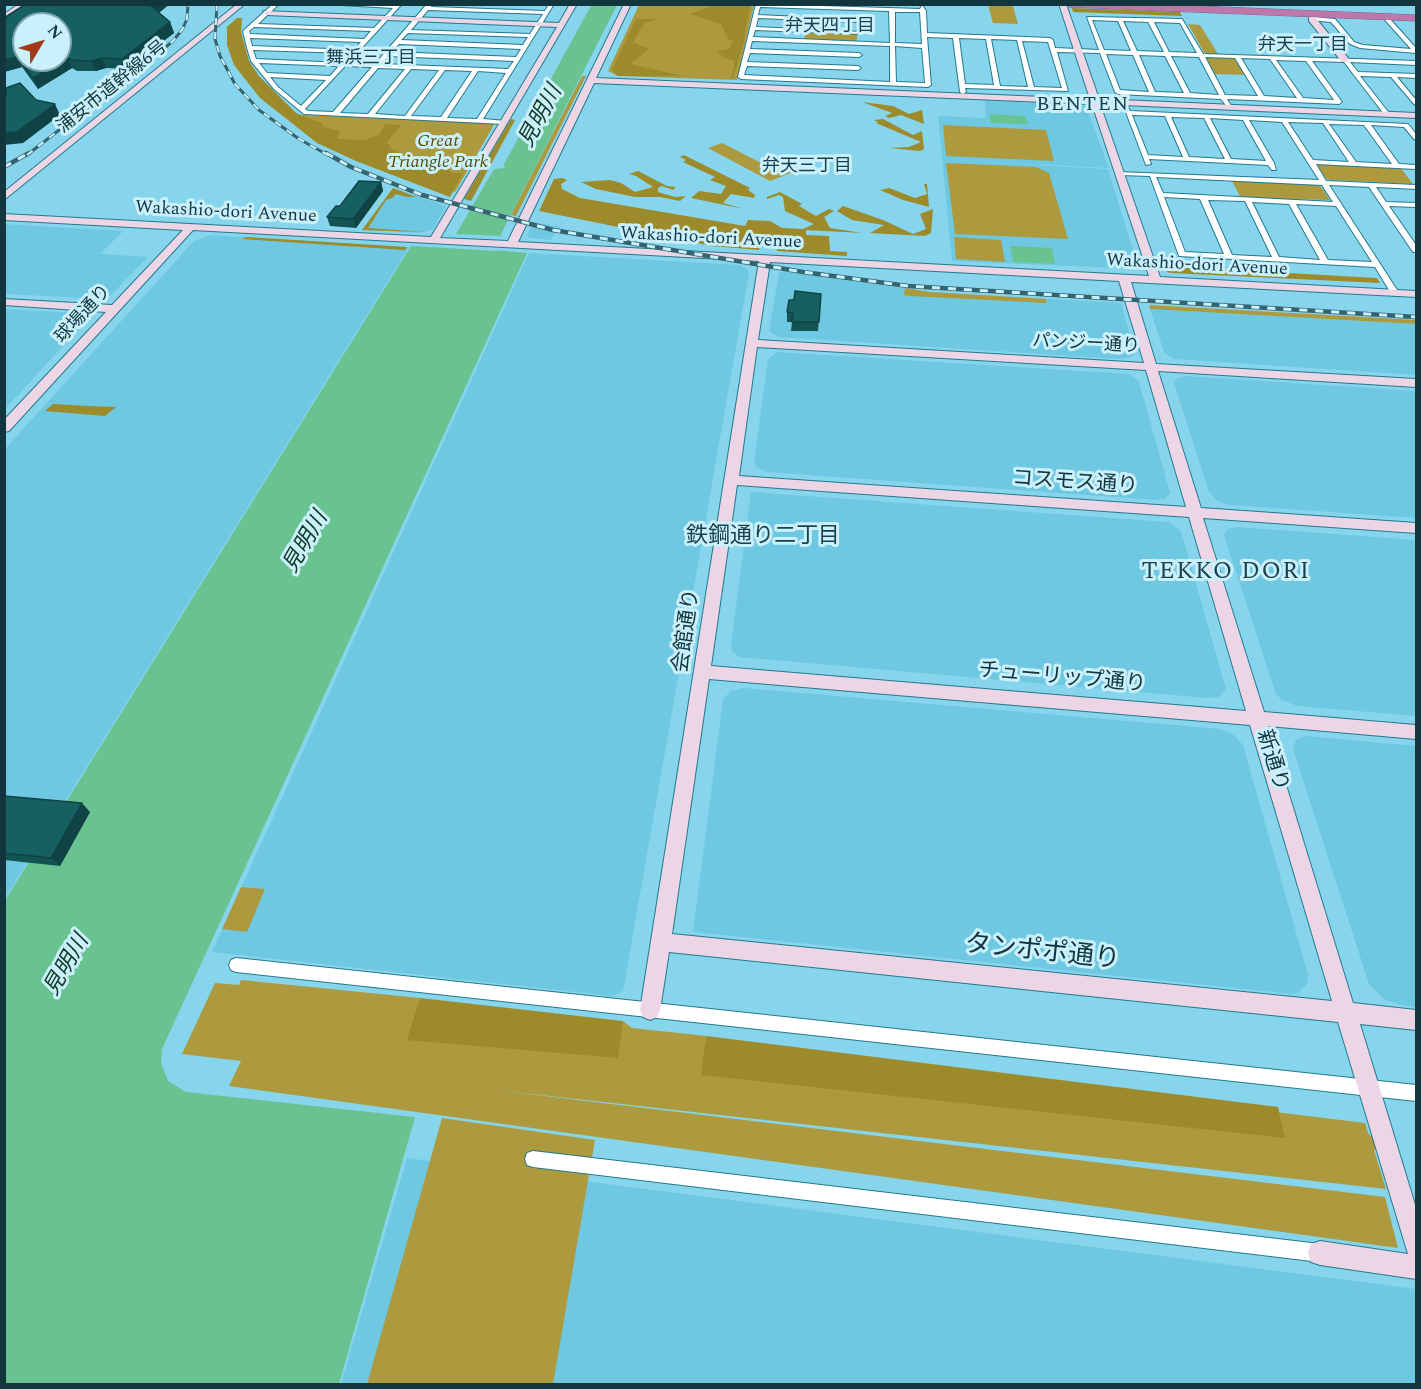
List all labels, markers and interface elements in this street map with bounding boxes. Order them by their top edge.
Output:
north arrow [12,12,72,72]
district label: 弁天四丁目 [785,16,875,38]
text: N [41,20,68,45]
district label: 弁天一丁目 [1258,35,1348,57]
street label: 浦安市道幹線6号 [54,37,172,139]
district label: 舞浜三丁目 [326,48,416,70]
water label: 見明川 [515,82,569,152]
district label: BENTEN [1036,94,1130,118]
park label: Great Triangle Park [388,131,488,174]
district label: 弁天三丁目 [762,156,852,178]
street label: Wakashio-dori Avenue [135,197,317,229]
street label: Wakashio-dori Avenue [620,223,802,255]
street label: Wakashio-dori Avenue [1106,250,1288,282]
street label: 球場通り [52,281,116,349]
street label: パンジー通り [1032,331,1140,359]
street label: コスモス通り [1011,467,1139,501]
water label: 見明川 [279,508,335,578]
district label: 鉄鋼通り二丁目 [686,525,840,551]
district label: TEKKO DORI [1141,559,1311,587]
street label: 会館通り [670,588,706,674]
street label: チューリップ通り [977,659,1147,699]
street label: 新通り [1250,727,1292,795]
street label: タンポポ通り [963,930,1121,978]
water label: 見明川 [40,931,96,1001]

